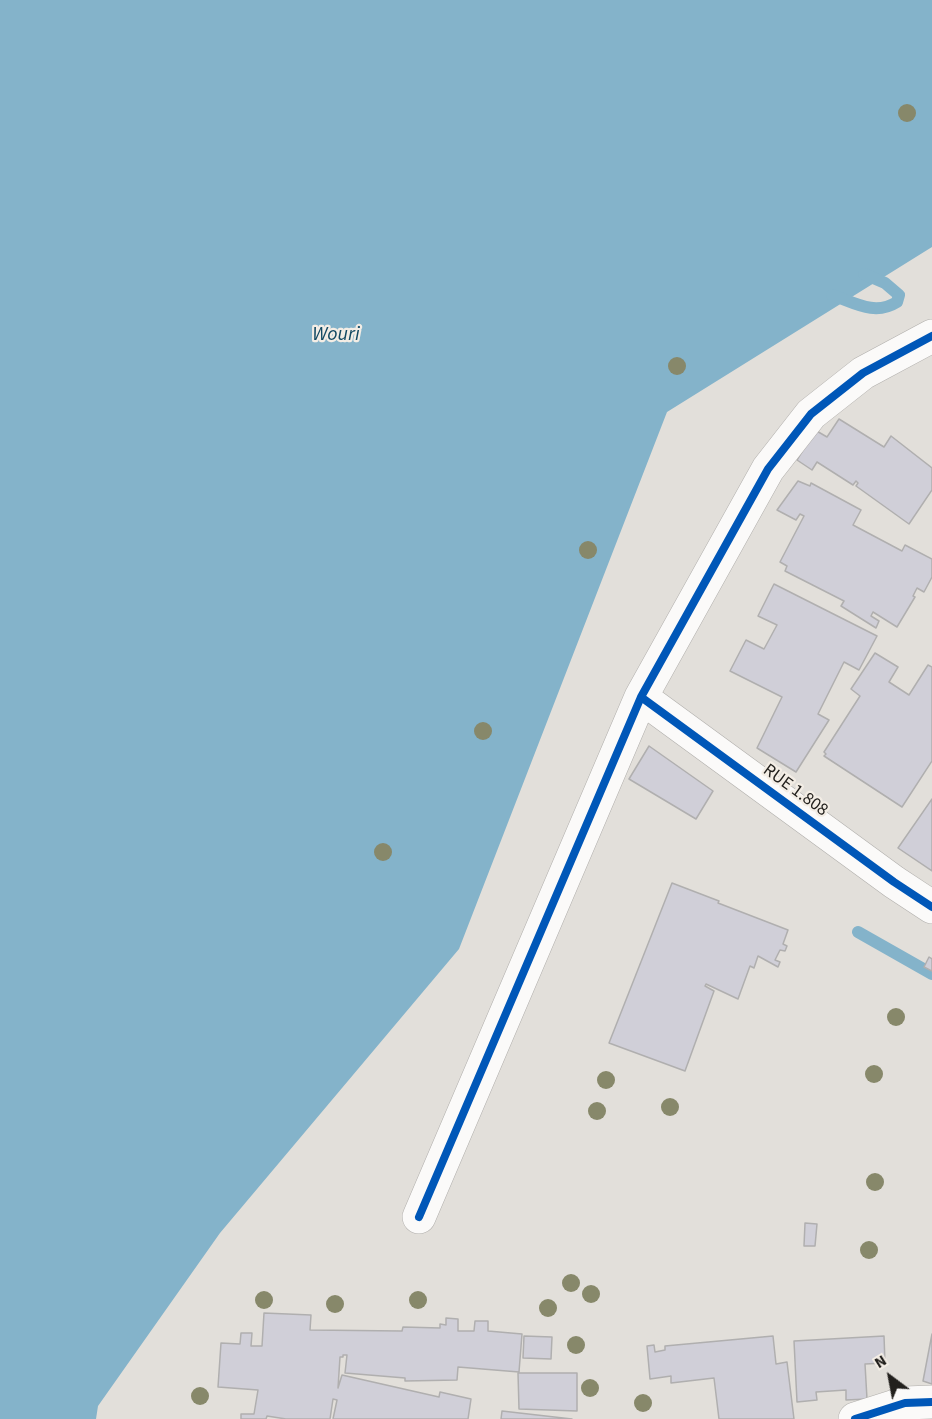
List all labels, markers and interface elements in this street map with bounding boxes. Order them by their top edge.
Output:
water label: Wouri [312,324,360,348]
street label: RUE 1.808 [758,760,832,822]
north arrow [860,1347,920,1407]
text: N [870,1350,891,1374]

